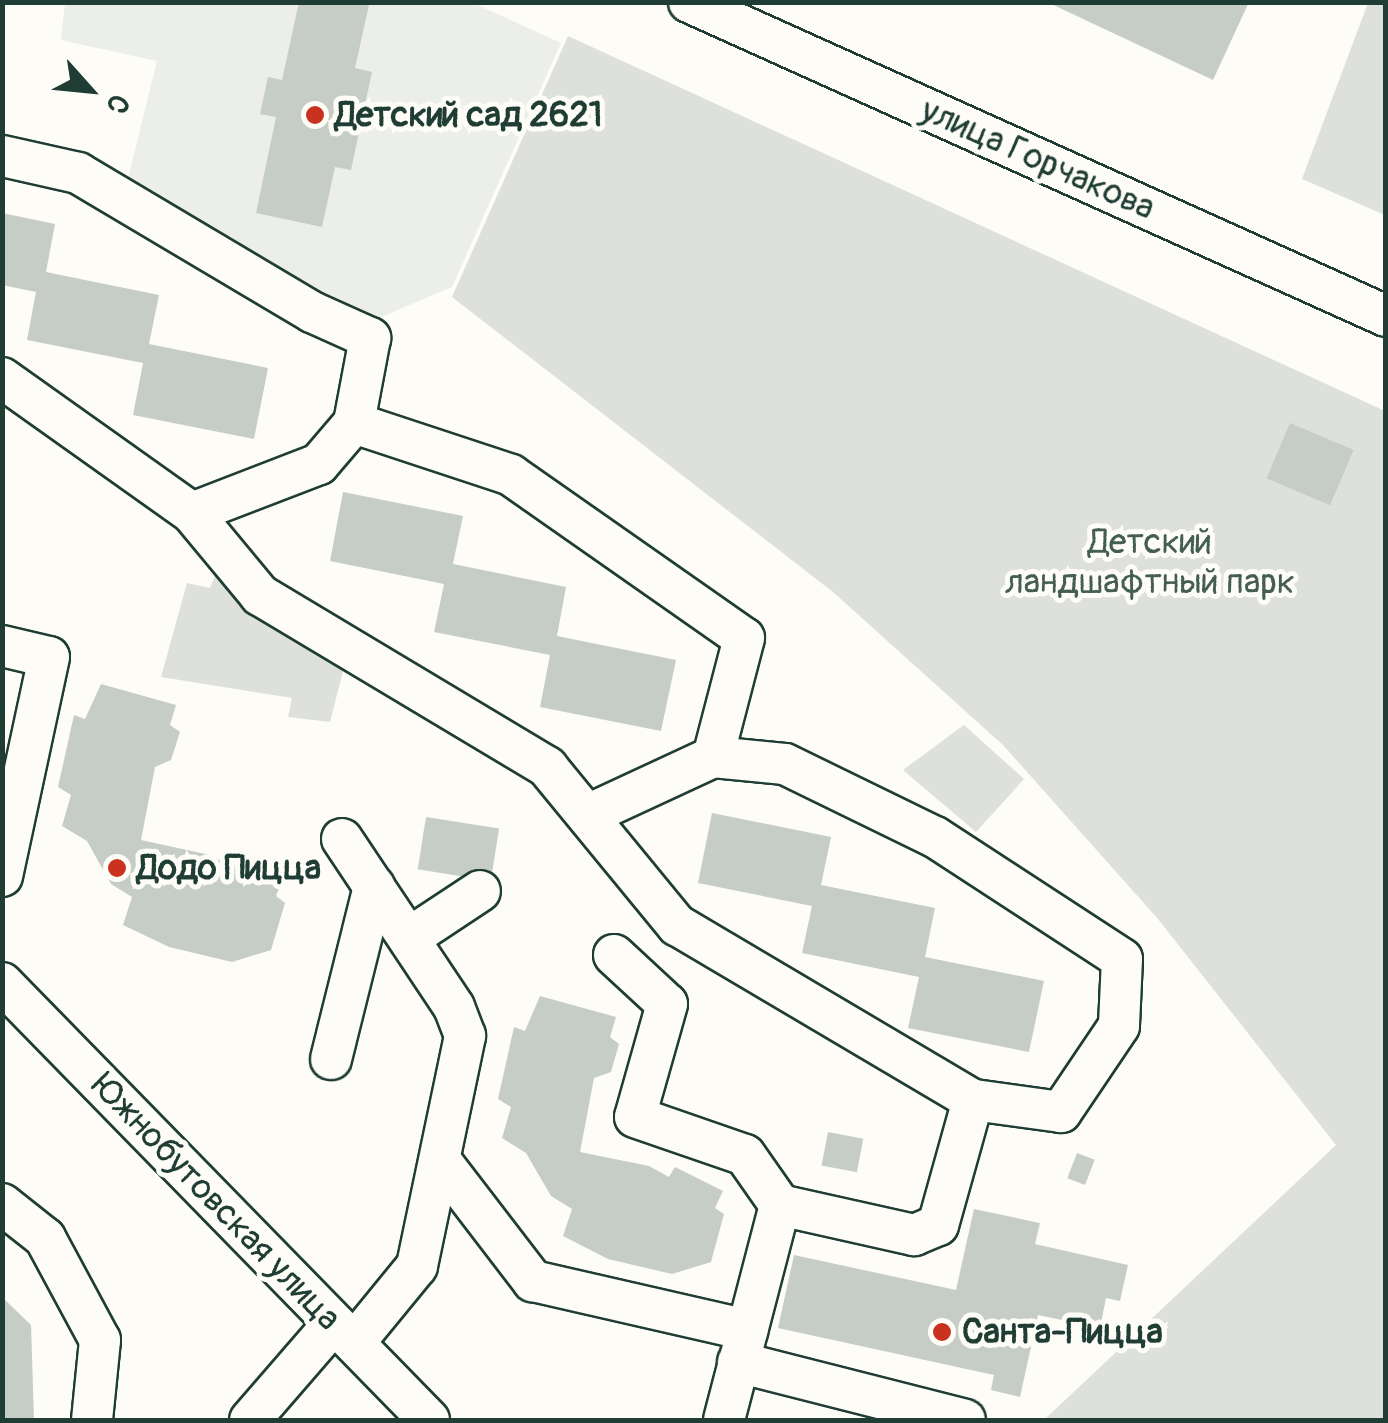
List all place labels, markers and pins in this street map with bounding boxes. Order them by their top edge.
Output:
place label: Детский сад 2621 [335,94,602,136]
marker: Детский сад 2621 [304,104,326,126]
place label: Додо Пицца [137,847,321,889]
marker: Додо Пицца [106,857,128,879]
place label: Санта-Пицца [962,1311,1163,1353]
marker: Санта-Пицца [931,1321,953,1343]

